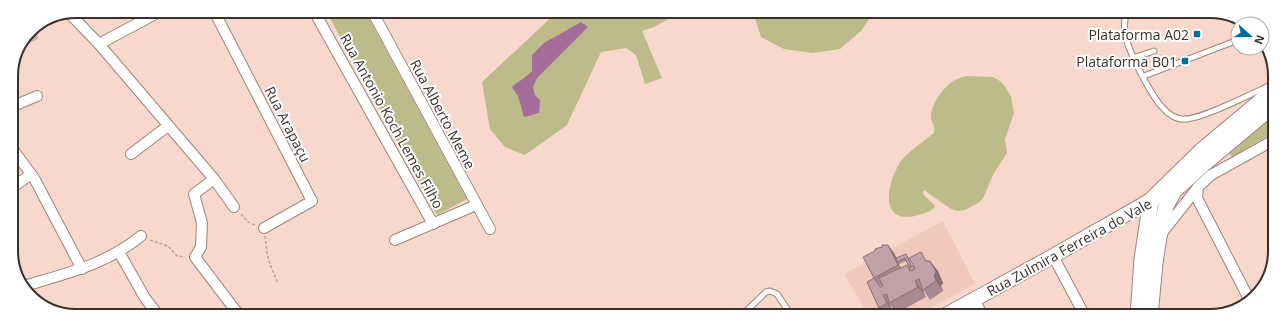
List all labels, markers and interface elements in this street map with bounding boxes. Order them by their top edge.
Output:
north arrow [1230,16,1270,56]
place label: Plataforma A02 [1088,25,1189,44]
marker: Plataforma A02 [1192,29,1202,39]
street label: Rua Antonio Koch Lemes Filho [336,30,448,212]
text: N [1251,33,1268,47]
place label: Plataforma B01 [1076,52,1177,71]
street label: Rua Alberto Meme [406,56,480,172]
marker: Plataforma B01 [1180,56,1190,66]
street label: Rua Arapaçu [261,83,315,165]
street label: Rua Zulmira Ferreira do Vale [983,194,1155,300]

